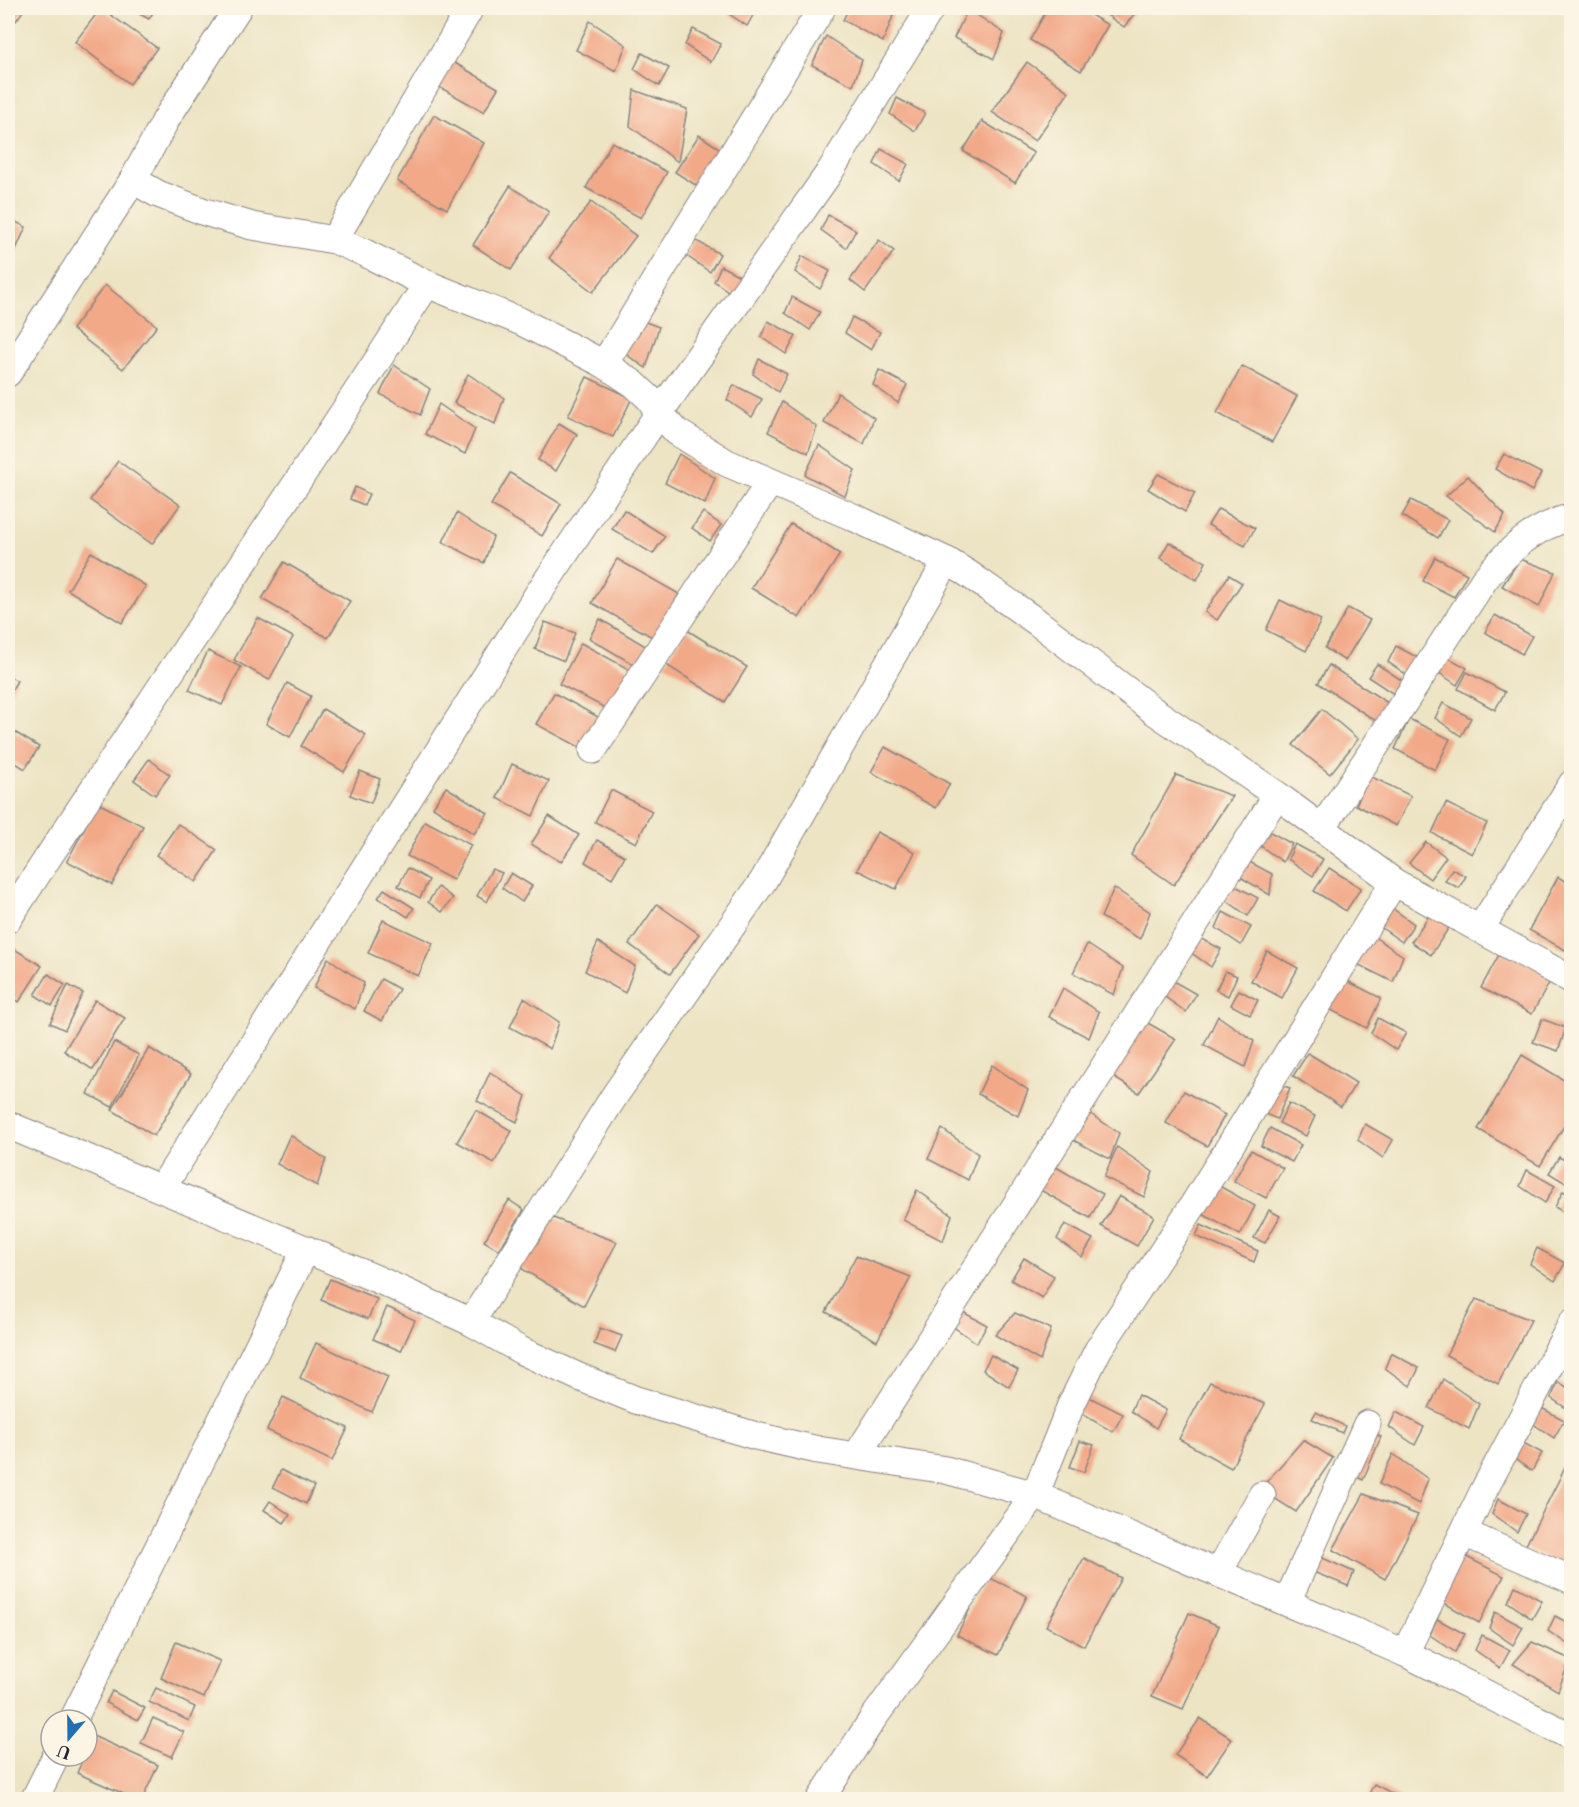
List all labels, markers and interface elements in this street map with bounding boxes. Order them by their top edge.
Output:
north arrow [39,1708,99,1768]
text: U [54,1740,73,1764]

